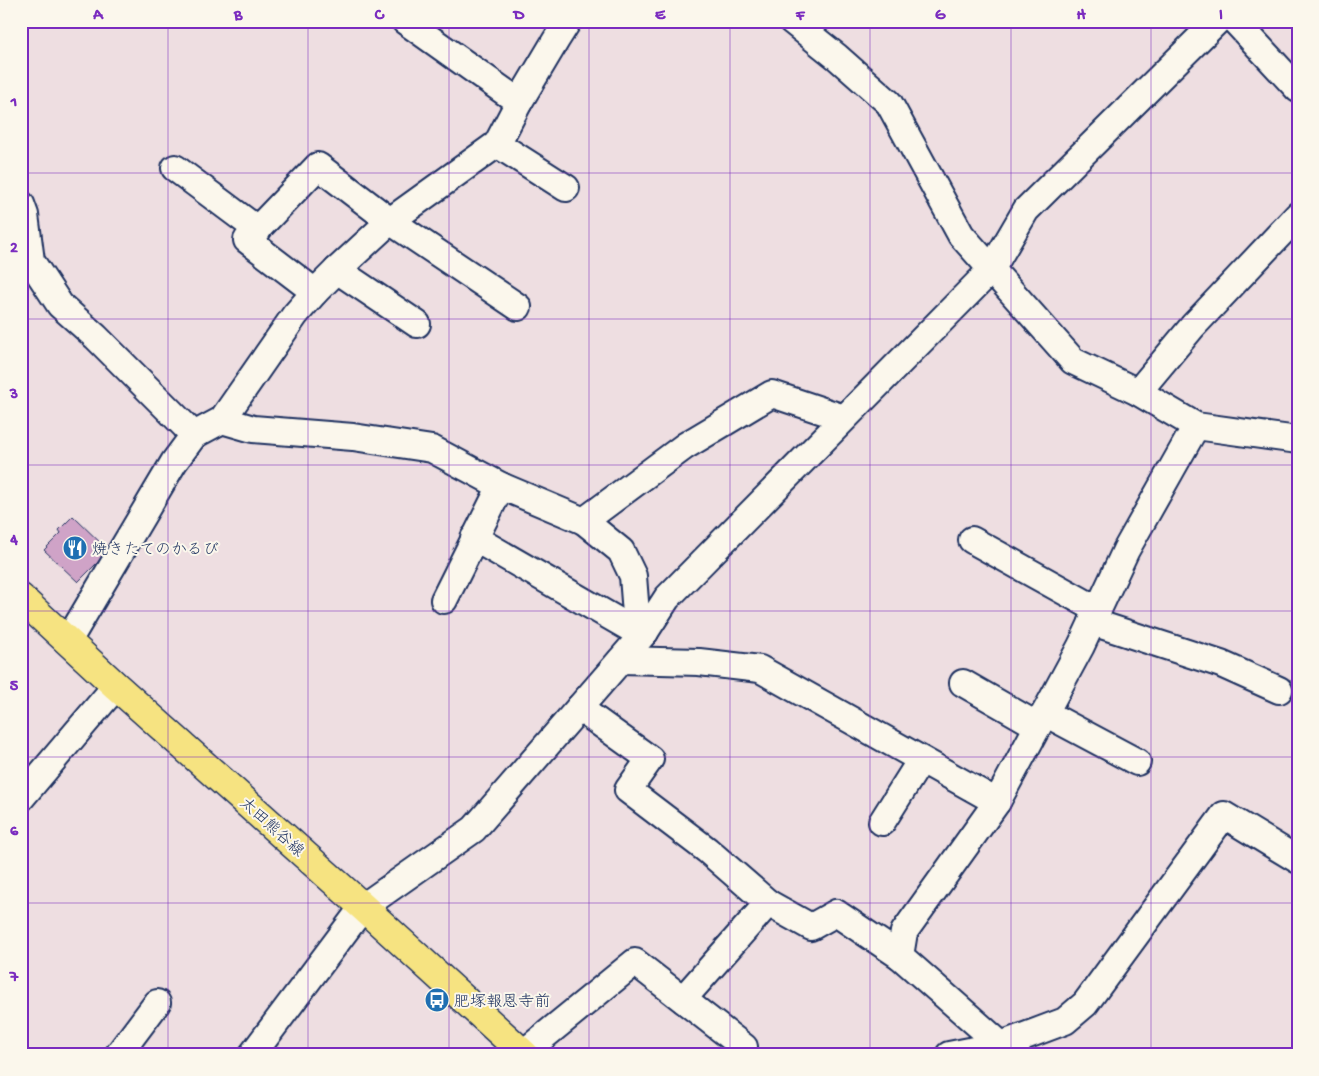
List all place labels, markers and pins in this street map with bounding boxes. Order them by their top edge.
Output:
restaurant icon: 焼きたてのかるび [62,535,88,561]
place label: 焼きたてのかるび [92,541,219,561]
bus stop icon: 肥塚報恩寺前 [424,987,450,1013]
place label: 肥塚報恩寺前 [454,993,550,1013]

